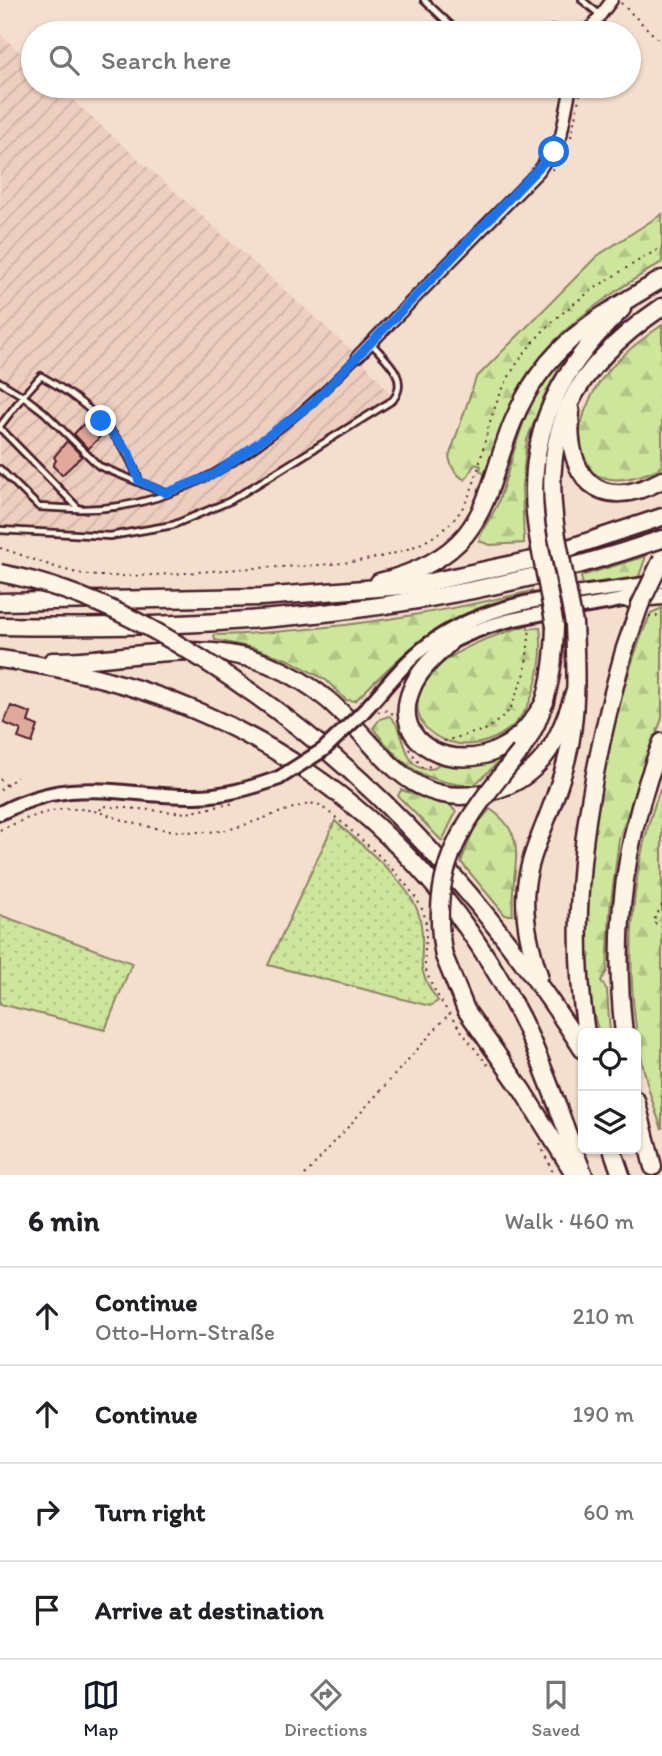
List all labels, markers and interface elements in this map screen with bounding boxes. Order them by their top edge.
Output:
search box [21,21,641,98]
icon: search [45,41,83,79]
text: Search here [101,44,231,76]
route start [538,136,569,167]
route end [85,405,116,436]
map controls [578,1028,641,1154]
button: locate [578,1028,641,1091]
button: layers [578,1091,641,1154]
text: 6 min [28,1202,100,1239]
text: Walk · 460 m [504,1207,634,1235]
text: Continue [95,1286,198,1318]
icon: ahead [28,1297,66,1335]
text: 210 m [573,1302,634,1330]
text: Otto-Horn-Straße [95,1318,275,1346]
icon: ahead [28,1395,66,1433]
text: Continue [95,1398,198,1430]
text: 190 m [573,1400,634,1428]
icon: right [28,1493,66,1531]
text: Turn right [95,1496,206,1528]
text: 60 m [583,1498,634,1526]
icon: arrive [28,1591,66,1629]
text: Arrive at destination [95,1594,324,1626]
tab: Map [82,1676,120,1741]
tab: Directions [284,1676,368,1741]
tab: Saved [532,1676,580,1741]

